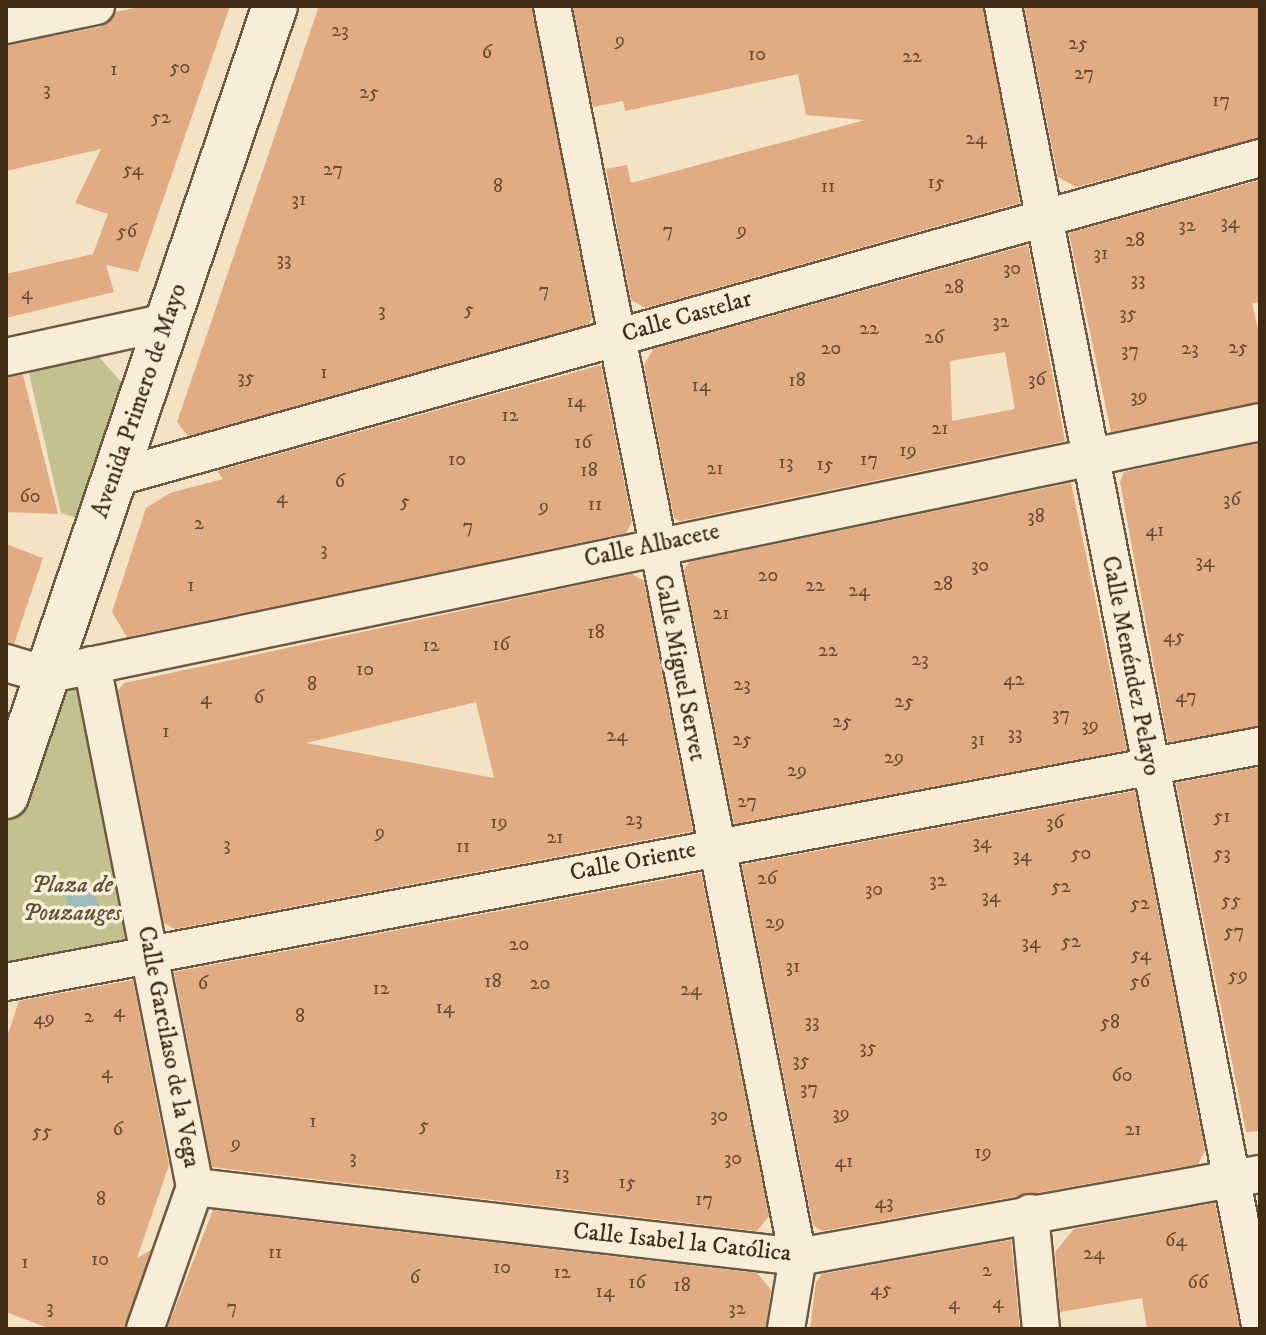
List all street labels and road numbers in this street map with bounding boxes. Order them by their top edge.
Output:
street label: Avenida Primero de Mayo [86,280,194,522]
street label: Calle Castelar [619,285,755,349]
street label: Calle Albacete [582,518,722,574]
street label: Calle Menéndez Pelayo [1095,554,1165,778]
street label: Calle Miguel Servet [647,572,711,764]
street label: Calle Oriente [568,836,698,888]
street label: Calle Garcilaso de la Vega [130,924,206,1170]
street label: Calle Isabel la Católica [572,1217,792,1269]

